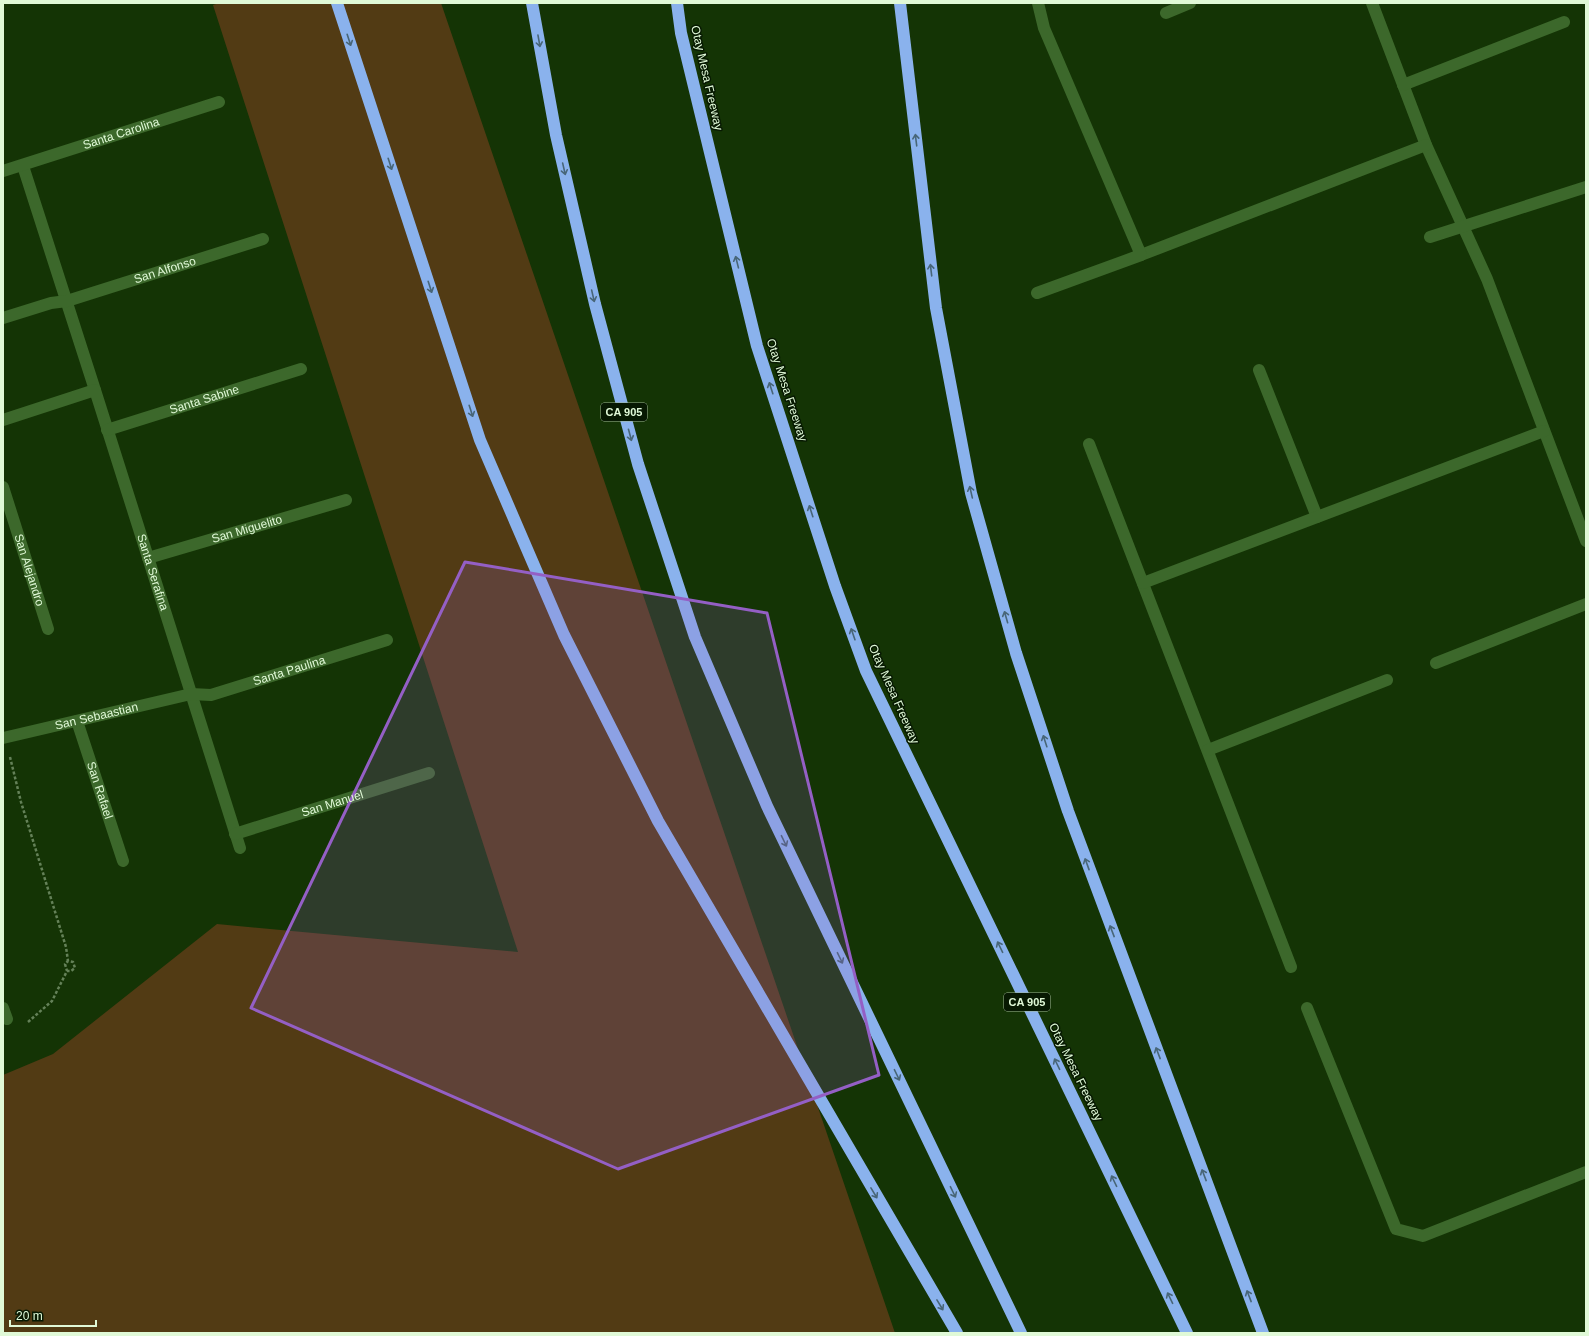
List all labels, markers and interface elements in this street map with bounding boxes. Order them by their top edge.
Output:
street label: Otay Mesa Freeway [688,24,726,132]
one-way arrow [346,33,353,46]
one-way arrow [535,34,543,47]
street label: Santa Carolina [81,114,161,152]
one-way arrow [912,134,920,147]
one-way arrow [386,157,394,169]
one-way arrow [560,162,568,175]
street label: San Alfonso [132,254,198,286]
one-way arrow [732,256,740,269]
one-way arrow [927,263,935,276]
one-way arrow [427,280,434,293]
one-way arrow [590,289,598,302]
street label: Otay Mesa Freeway [764,337,810,443]
one-way arrow [767,381,774,394]
street label: Santa Sabine [168,382,241,417]
road number: CA 905 [601,403,647,421]
one-way arrow [468,404,475,417]
one-way arrow [627,428,634,441]
one-way arrow [967,486,975,499]
one-way arrow [807,505,814,518]
street label: San Miguelito [210,512,284,546]
street label: San Alejandro [11,532,47,608]
street label: Santa Serafina [134,532,171,613]
one-way arrow [1002,611,1009,624]
one-way arrow [848,629,856,641]
street label: Otay Mesa Freeway [866,642,922,746]
street label: Santa Paulina [251,653,327,688]
street label: San Sebaastian [54,700,139,733]
one-way arrow [1041,735,1048,748]
street label: San Rafael [84,760,116,821]
street label: San Manuel [300,787,365,820]
one-way arrow [781,834,788,846]
one-way arrow [1083,859,1091,871]
one-way arrow [1108,926,1116,938]
one-way arrow [996,941,1003,953]
one-way arrow [837,952,844,964]
road number: CA 905 [1004,993,1050,1011]
street label: Otay Mesa Freeway [1046,1021,1106,1123]
one-way arrow [1153,1048,1161,1060]
one-way arrow [1053,1058,1060,1070]
one-way arrow [894,1069,901,1081]
one-way arrow [1199,1169,1207,1181]
one-way arrow [1109,1175,1117,1187]
one-way arrow [950,1186,957,1198]
one-way arrow [871,1187,879,1199]
one-way arrow [1245,1291,1253,1303]
one-way arrow [1166,1292,1173,1304]
one-way arrow [937,1299,945,1311]
scale bar [10,1302,96,1328]
text: 20 m [16,1309,43,1323]

